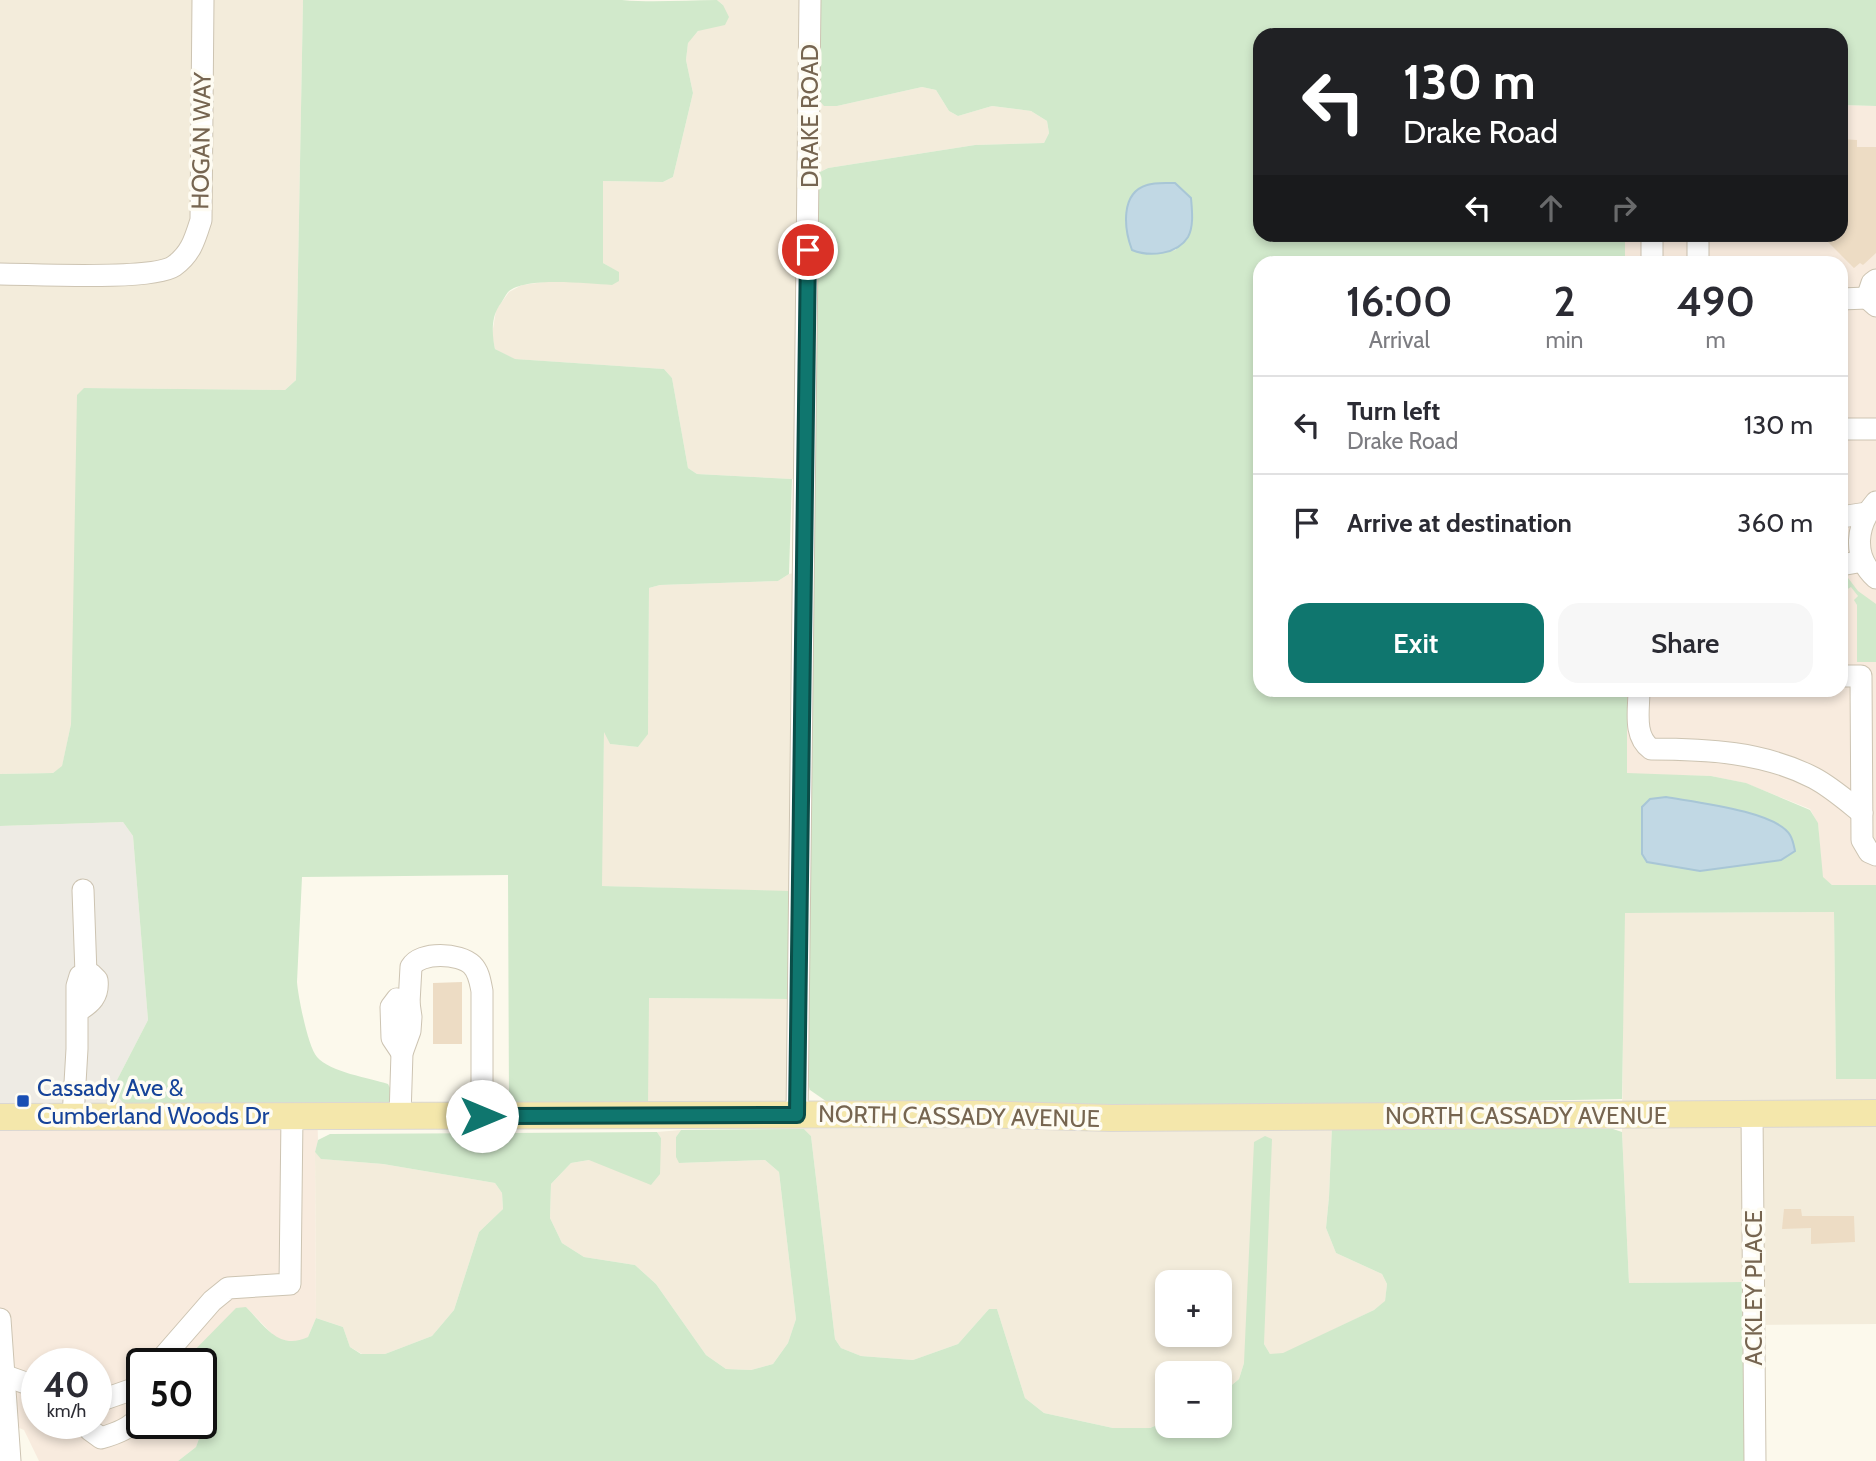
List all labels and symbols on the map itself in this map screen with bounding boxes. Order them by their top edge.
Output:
street label: DRAKE ROAD [795,44,824,188]
street label: HOGAN WAY [185,72,217,210]
pin [778,220,838,280]
place label: Cassady Ave & Cumberland Woods Dr [37,1073,270,1130]
position arrow [445,1079,519,1153]
marker: Cassady Ave & Cumberland Woods Dr [15,1093,31,1109]
street label: NORTH CASSADY AVENUE [818,1099,1100,1133]
street label: NORTH CASSADY AVENUE [1385,1101,1667,1130]
street label: ACKLEY PLACE [1739,1210,1768,1366]
speed limit sign: 50 [126,1348,217,1439]

